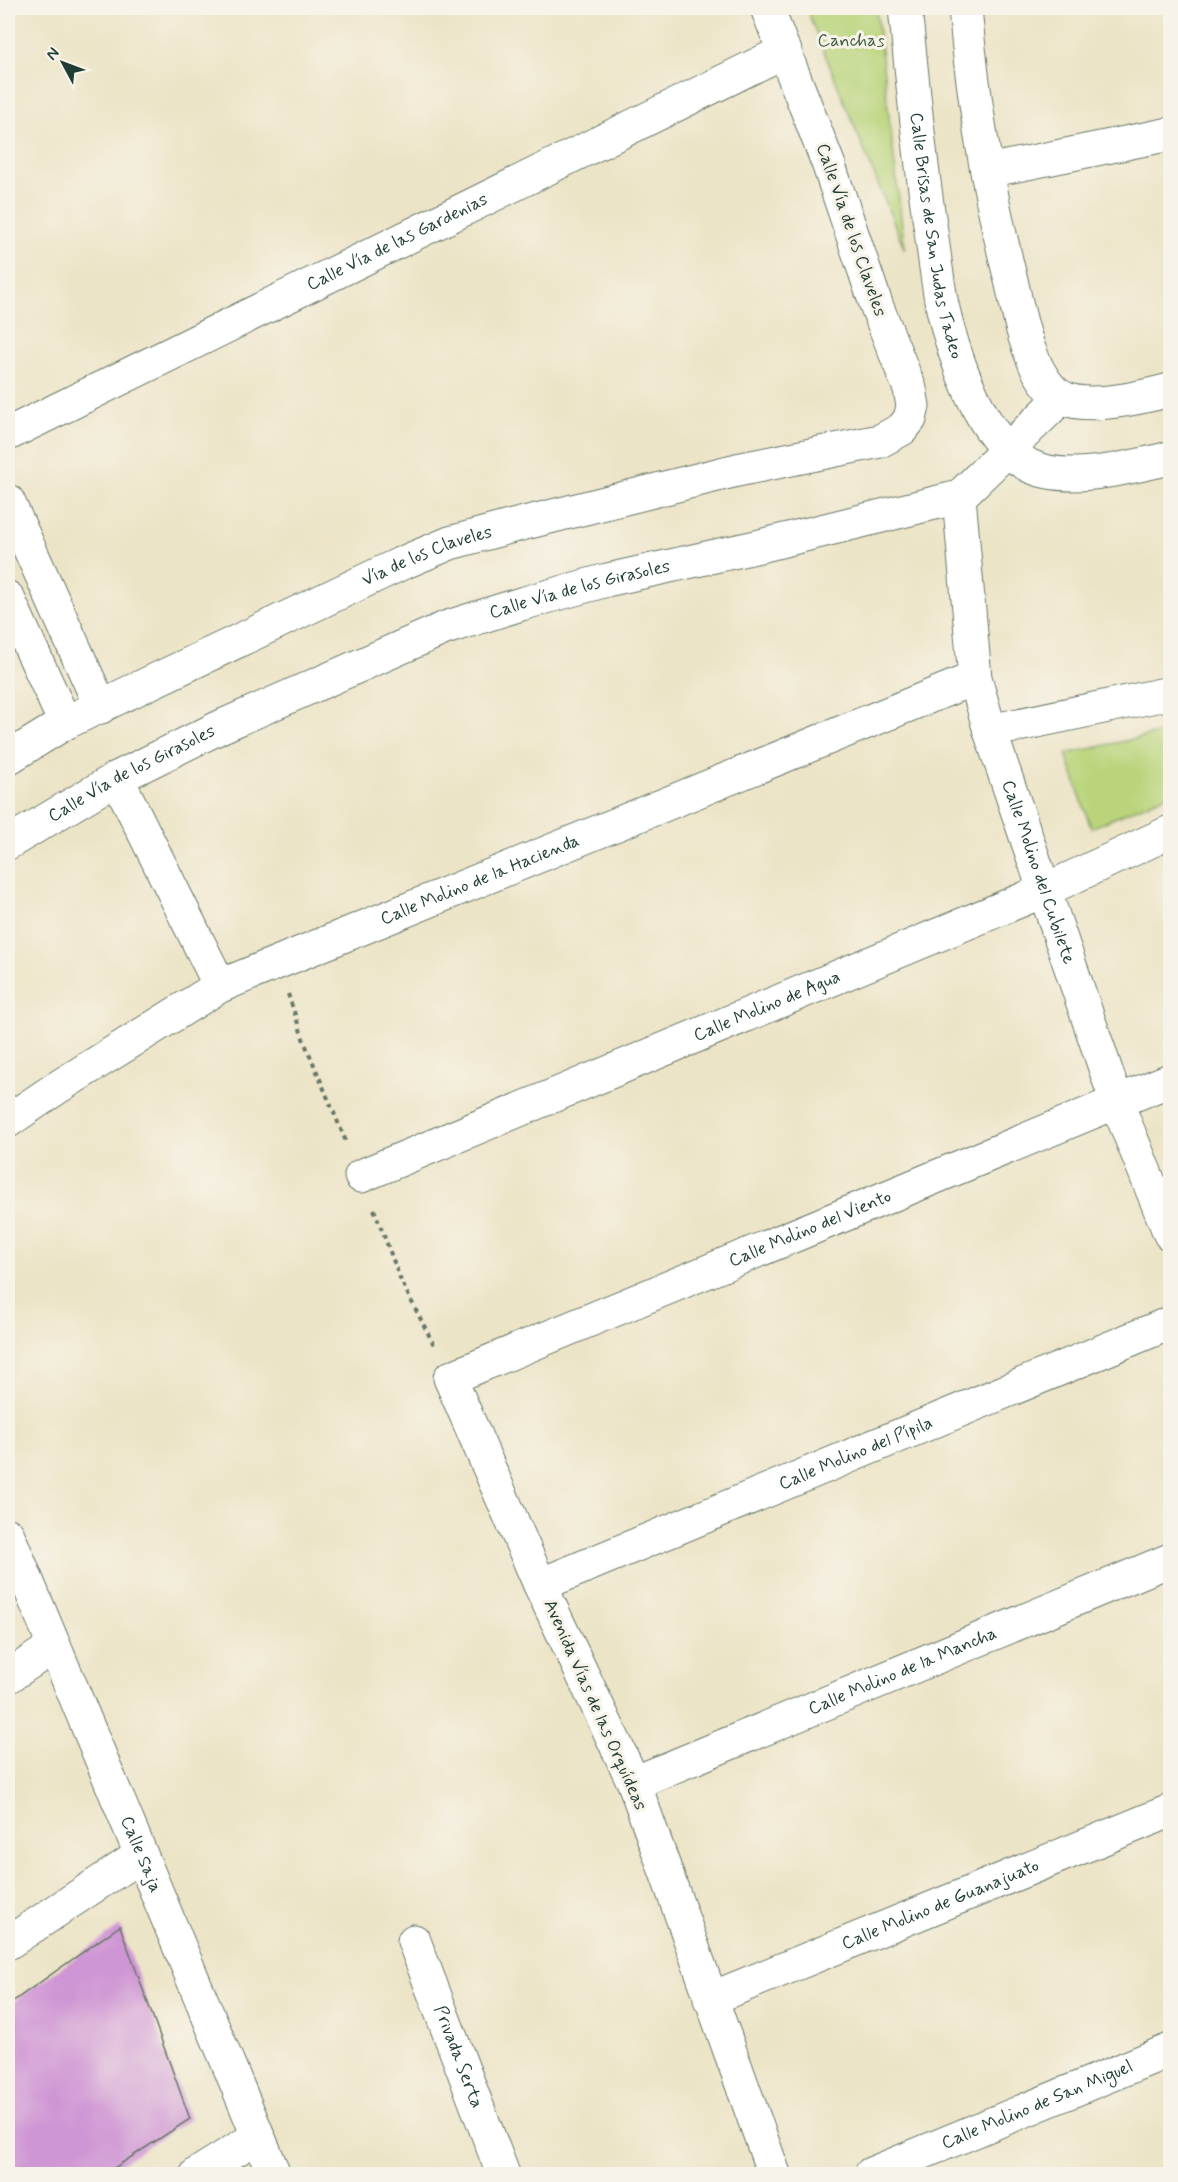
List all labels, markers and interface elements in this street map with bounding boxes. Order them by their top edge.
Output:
park label: Canchas [817,29,885,53]
north arrow [33,33,93,93]
text: N [41,43,64,65]
street label: Calle Brisas de San Judas Tadeo [904,111,968,362]
street label: Calle Vía de los Claveles [810,140,892,320]
street label: Calle Vía de las Gardenias [303,187,492,297]
street label: Vía de los Claveles [358,520,495,592]
street label: Calle Vía de los Girasoles [486,554,672,625]
street label: Calle Vía de los Girasoles [44,719,219,828]
street label: Calle Molino del Cubilete [996,777,1081,967]
street label: Calle Molino de la Hacienda [377,829,583,931]
street label: Calle Molino de Agua [690,965,844,1048]
street label: Calle Molino del Viento [725,1185,895,1273]
street label: Calle Molino del Pípila [775,1411,936,1496]
street label: Avenida Vías de las Orquídeas [538,1596,652,1814]
street label: Calle Molino de la Mancha [805,1621,1001,1721]
street label: Calle Saja [114,1813,168,1896]
street label: Calle Molino de Guanajuato [838,1854,1043,1956]
street label: Privada Serta [428,2002,489,2112]
street label: Calle Molino de San Miguel [938,2055,1137,2155]

